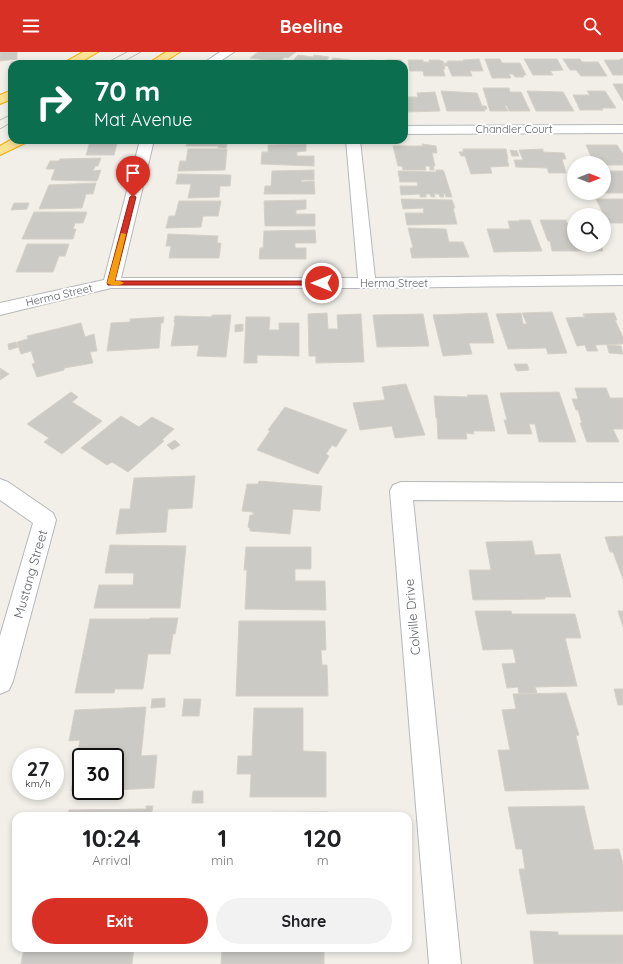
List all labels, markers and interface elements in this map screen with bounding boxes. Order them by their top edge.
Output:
icon: menu [20,15,42,37]
text: Beeline [280,15,343,38]
icon: search [581,15,603,37]
text: 70 m [94,73,160,108]
icon: right [28,76,80,128]
text: Mat Avenue [94,108,192,131]
street label: Chandler Court [475,122,553,136]
pin [116,156,150,197]
north arrow [567,156,611,200]
map controls [567,156,611,252]
icon: arrive [122,162,144,184]
button: search [567,208,611,252]
position arrow [301,262,343,304]
street label: Herma Street [360,276,428,290]
street label: Herma Street [24,280,94,309]
street label: Mustang Street [10,528,50,620]
street label: Colville Drive [401,578,423,656]
speed limit sign: 30 [72,748,124,800]
text: 27 [27,756,49,781]
text: km/h [25,777,51,790]
text: 10:24 [82,823,141,853]
text: 1 [218,823,227,853]
text: 120 [304,823,342,853]
text: Arrival [92,852,131,868]
text: min [211,852,233,868]
text: m [317,852,329,868]
button: Exit [32,898,208,944]
button: Share [216,898,392,944]

